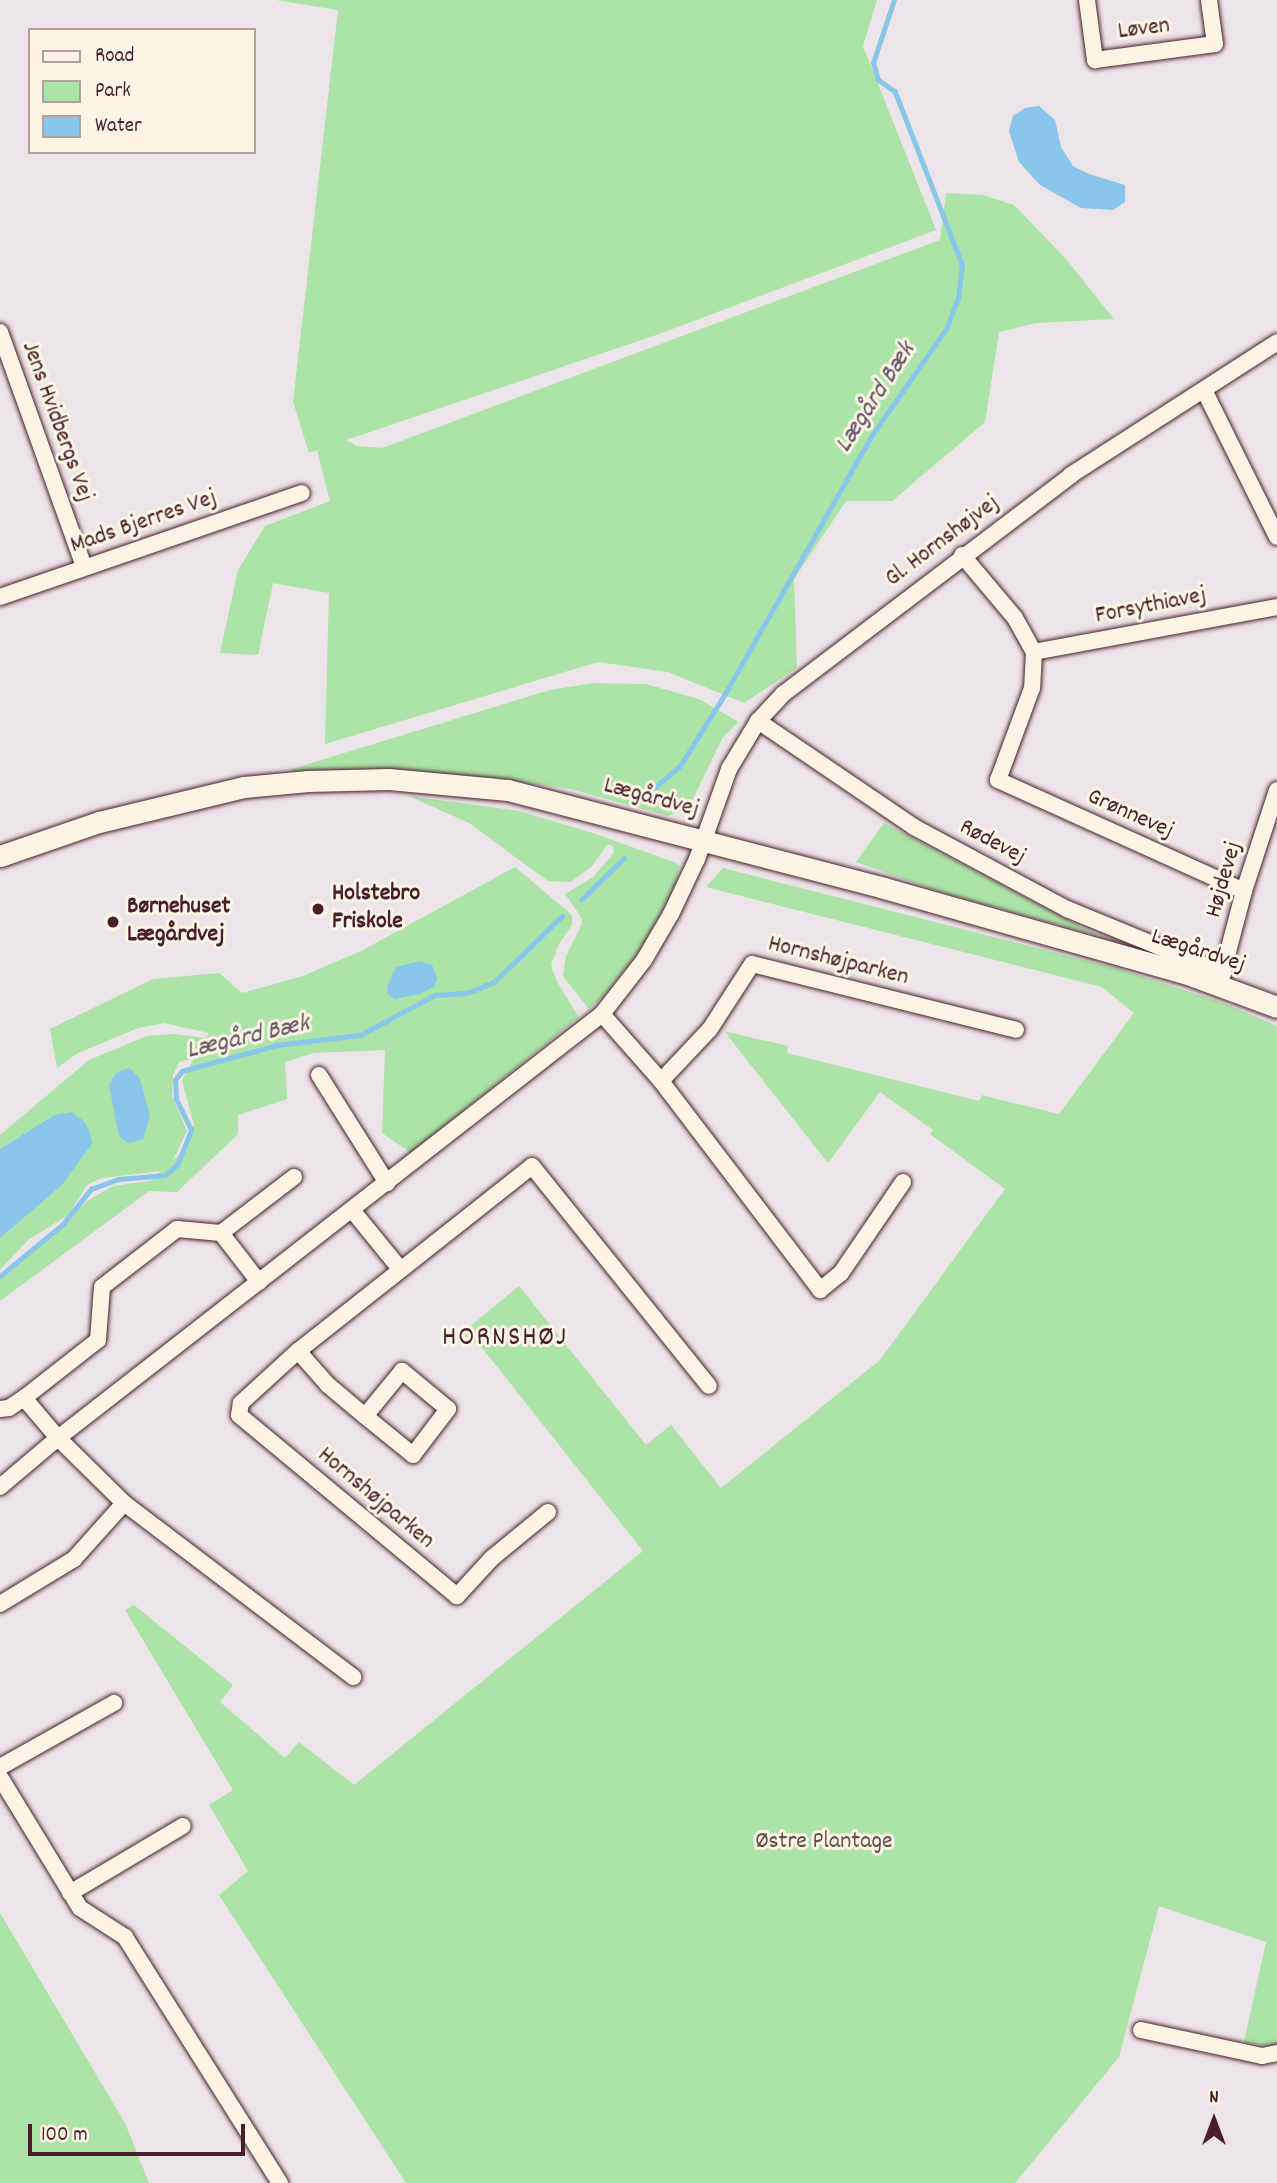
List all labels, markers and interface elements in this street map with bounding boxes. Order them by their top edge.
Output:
street label: Løven [1116,13,1172,47]
legend [28,28,256,154]
text: Road [95,42,134,72]
text: Park [95,77,131,107]
text: Water [95,112,142,142]
water label: Lægård Bæk [829,337,923,459]
street label: Jens Hvidbergs Vej [14,338,98,506]
street label: Mads Bjerres Vej [67,485,221,561]
street label: Gl. Hornshøjvej [880,490,1006,594]
street label: Forsythiavej [1093,582,1209,632]
street label: Lægårdvej [600,772,702,826]
street label: Grønnevej [1082,783,1178,847]
street label: Rødevej [954,814,1030,872]
street label: Højdevej [1200,839,1250,921]
place label: Holstebro Friskole [332,881,420,937]
place label: Børnehuset Lægårdvej [127,894,230,950]
marker: Holstebro Friskole [310,901,326,917]
marker: Børnehuset Lægårdvej [105,914,121,930]
street label: Lægårdvej [1147,923,1249,981]
street label: Hornshøjparken [765,931,911,993]
water label: Lægård Bæk [184,1009,312,1067]
district label: HORNSHØJ [443,1322,567,1356]
street label: Hornshøjparken [311,1442,439,1556]
park label: Østre Plantage [755,1829,893,1857]
north arrow [1179,2085,1249,2155]
text: N [1209,2085,1219,2112]
scale bar [32,2110,248,2154]
text: 100 m [41,2121,88,2151]

